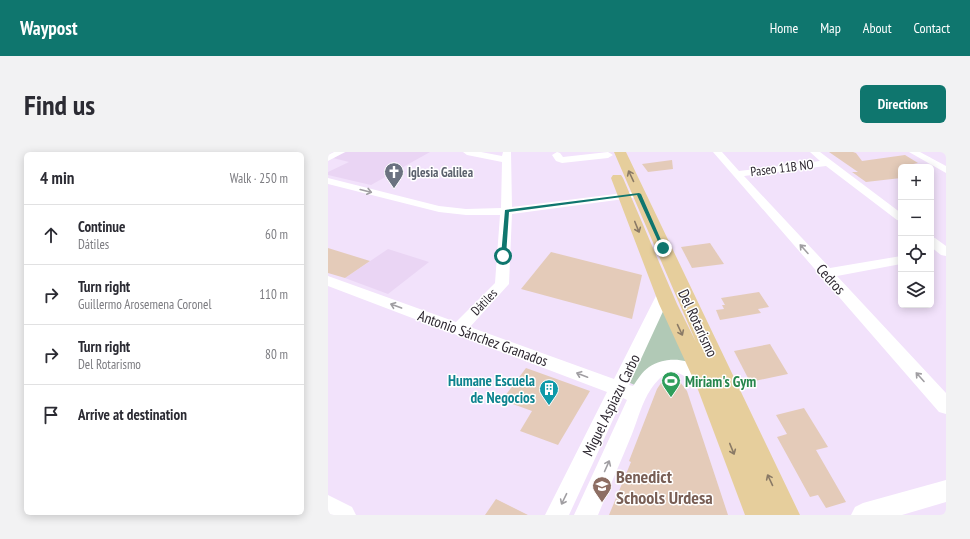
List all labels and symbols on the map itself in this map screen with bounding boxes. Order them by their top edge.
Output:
street label: Paseo 11B NO [749,156,815,180]
church icon: Iglesia Galilea [383,161,405,189]
place label: Iglesia Galilea [408,164,473,181]
one-way arrow [626,170,634,182]
one-way arrow [359,187,372,195]
one-way arrow [634,221,642,233]
route end [654,239,672,257]
one-way arrow [800,244,809,254]
route start [494,247,512,265]
street label: Cedros [812,260,850,298]
street label: Dátiles [467,285,501,319]
street label: Del Rotarismo [674,286,722,360]
one-way arrow [390,301,402,309]
street label: Antonio Sánchez Granados [415,306,551,370]
one-way arrow [677,323,684,335]
street label: Miguel Aspiazu Carbo [578,351,644,459]
sports icon: Miriam's Gym [660,370,682,398]
place label: Humane Escuela de Negocios [448,371,535,407]
one-way arrow [576,371,588,379]
place label: Miriam's Gym [685,372,756,391]
one-way arrow [916,372,925,382]
building icon: Humane Escuela de Negocios [538,378,560,406]
one-way arrow [729,442,737,454]
one-way arrow [604,461,612,473]
place label: Benedict Schools Urdesa [616,465,713,509]
one-way arrow [766,474,773,486]
school or university icon: Benedict Schools Urdesa [591,475,613,503]
one-way arrow [560,493,568,505]

